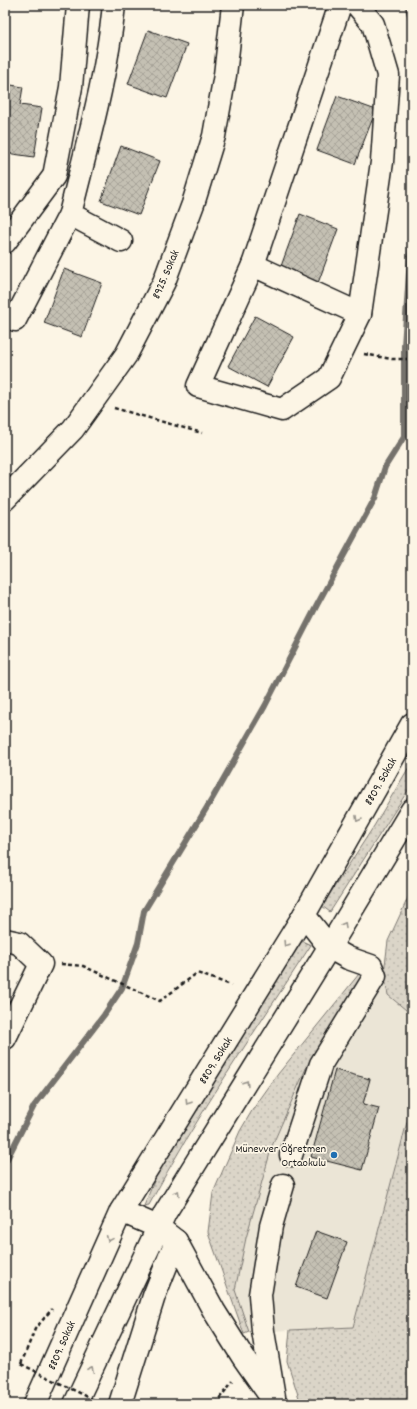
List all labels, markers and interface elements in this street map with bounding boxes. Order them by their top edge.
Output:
street label: 8925. Sokak [148,247,184,302]
street label: 8809. Sokak [361,755,402,809]
one-way arrow [356,815,363,822]
one-way arrow [339,922,346,929]
one-way arrow [283,940,291,947]
street label: 8809. Sokak [195,1034,237,1088]
one-way arrow [241,1080,248,1087]
one-way arrow [186,1098,193,1105]
place label: Münevver Öğretmen Ortaokulu [235,1141,326,1172]
marker: Münevver Öğretmen Ortaokulu [329,1150,339,1160]
one-way arrow [172,1190,180,1197]
one-way arrow [106,1234,114,1242]
street label: 8809. Sokak [44,1318,81,1373]
one-way arrow [86,1365,94,1373]

